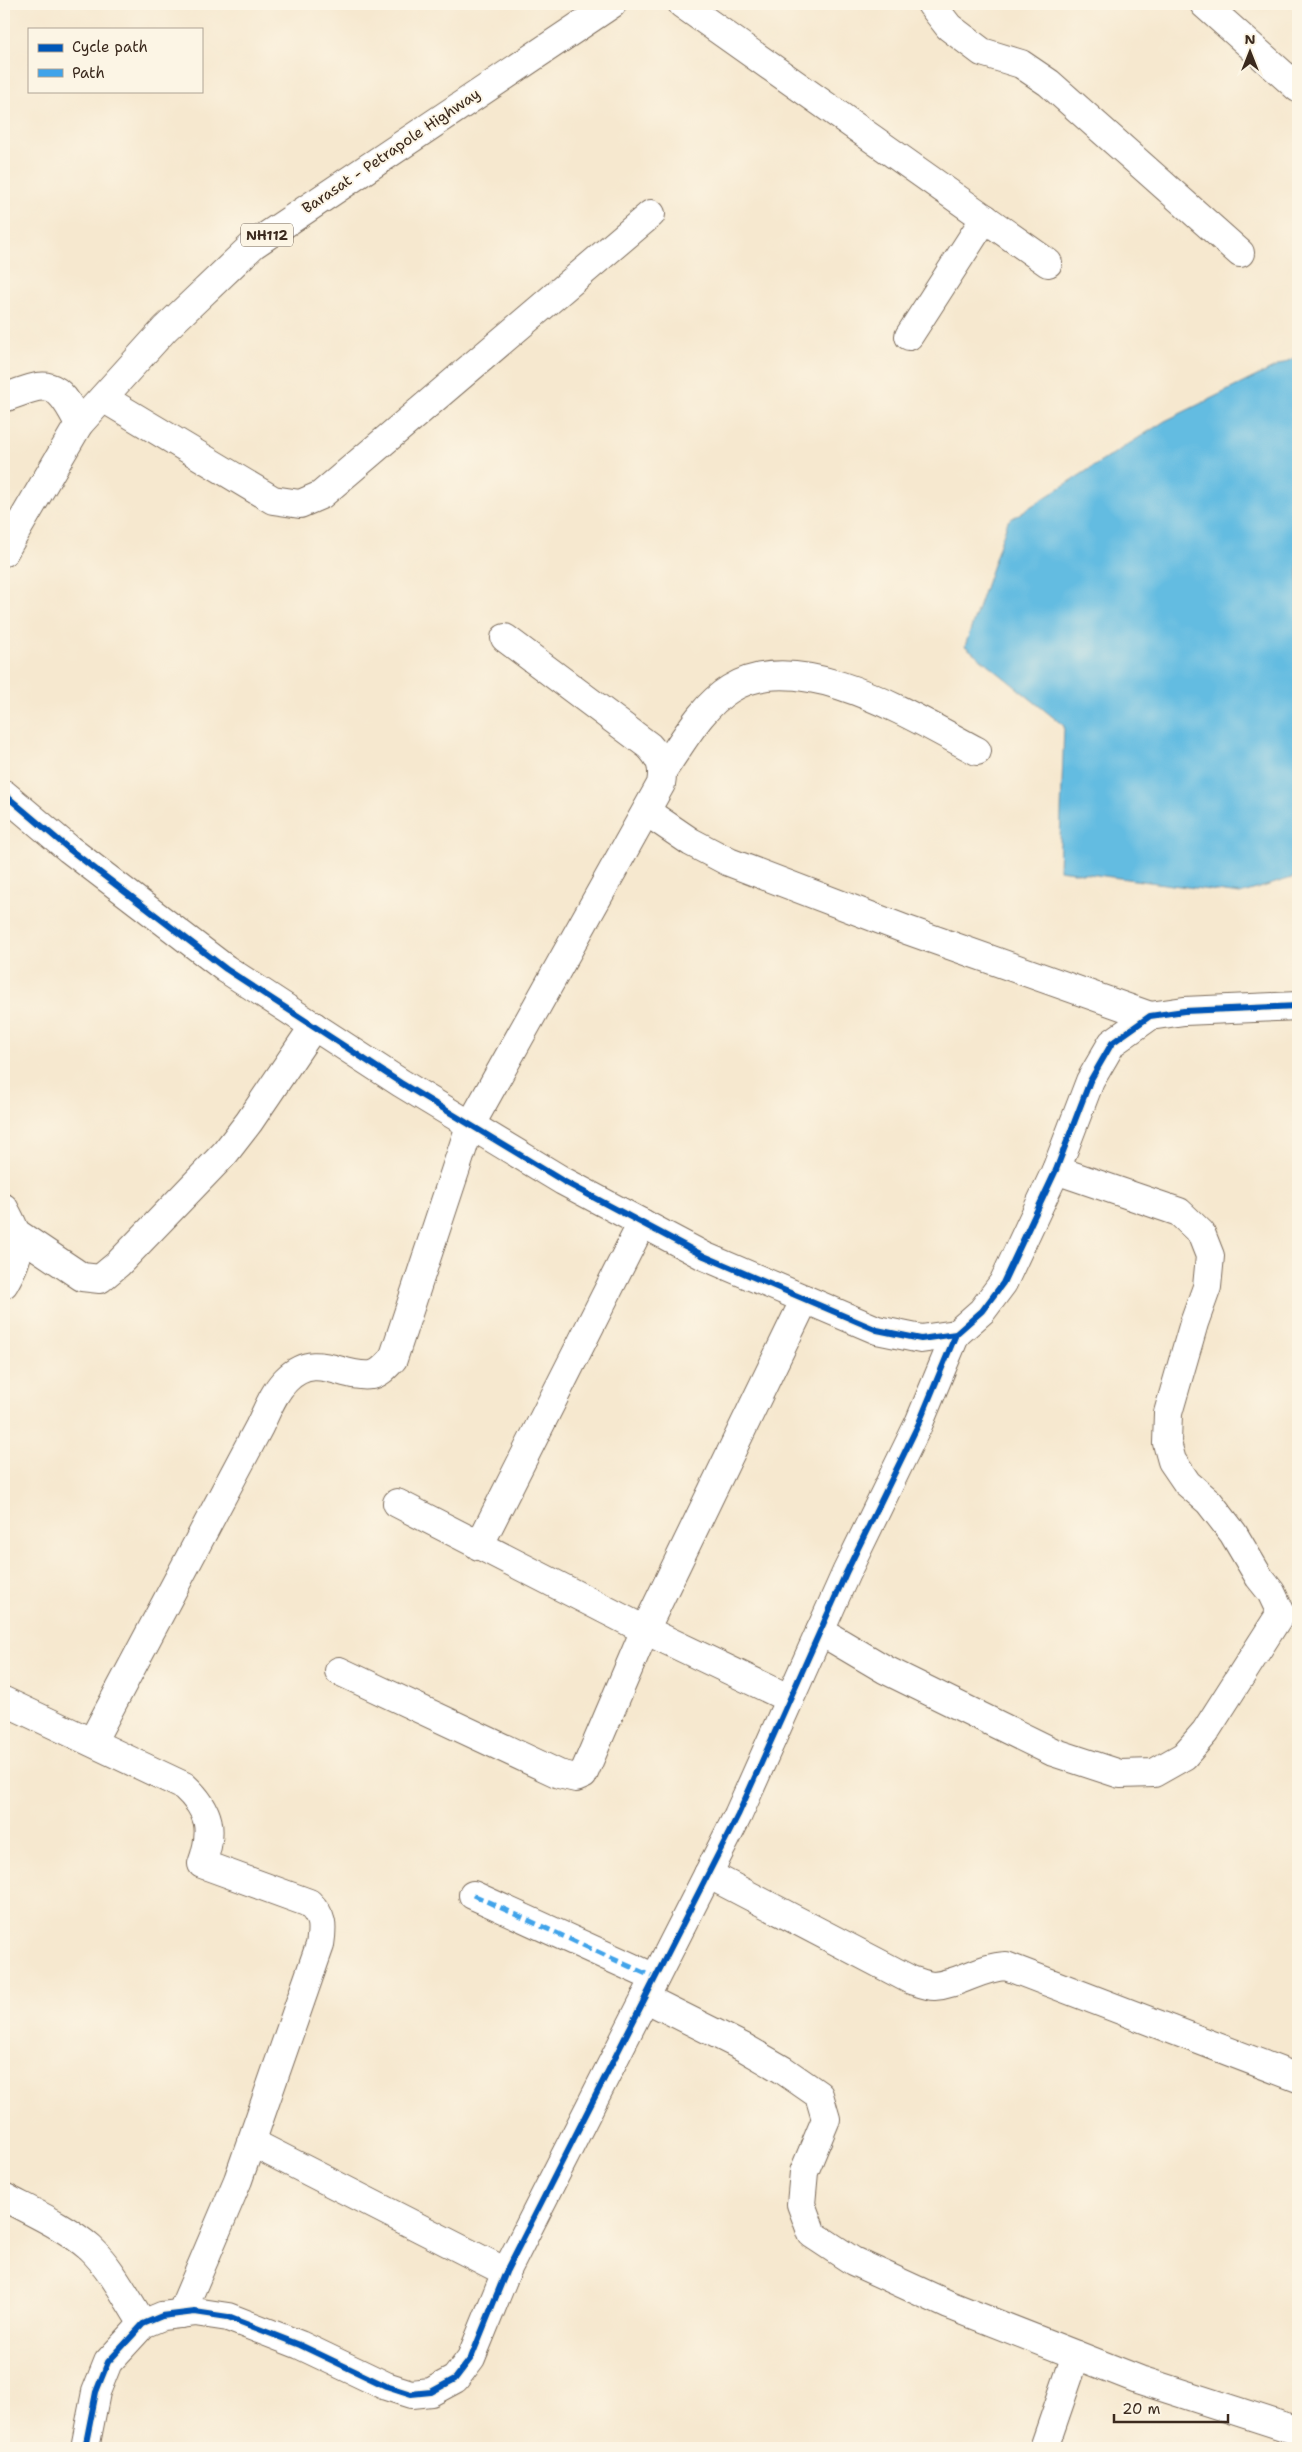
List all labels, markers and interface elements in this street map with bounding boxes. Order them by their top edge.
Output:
legend [28,28,202,92]
north arrow [1224,28,1274,78]
text: N [1244,30,1256,48]
text: Cycle path [72,37,148,57]
text: Path [72,63,105,83]
street label: Barasat - Petrapole Highway [298,84,484,218]
road number: NH112 [241,224,293,246]
scale bar [1114,2392,1228,2424]
text: 20 m [1122,2399,1161,2419]

